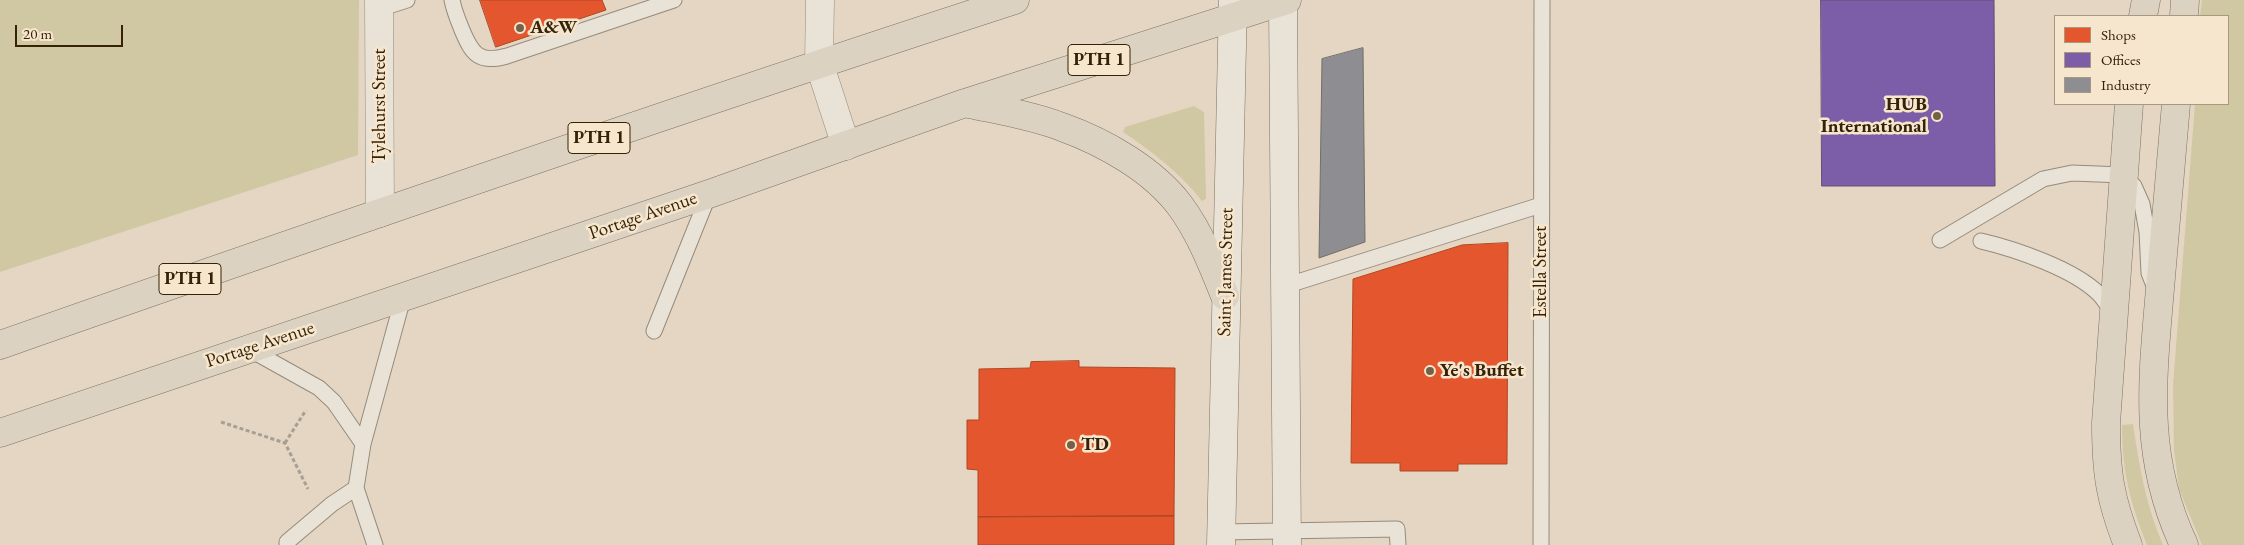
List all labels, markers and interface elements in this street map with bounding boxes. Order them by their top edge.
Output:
scale bar [18,15,125,47]
legend [2054,15,2229,105]
place label: A&W [530,17,577,39]
marker: A&W [514,22,526,34]
text: 20 m [23,24,52,43]
text: Shops [2101,25,2136,44]
road number: PTH 1 [1068,44,1130,76]
street label: Tylehurst Street [369,49,391,163]
text: Offices [2101,50,2141,69]
text: Industry [2101,75,2151,94]
place label: HUB International [1821,94,1927,138]
marker: HUB International [1931,110,1943,122]
road number: PTH 1 [568,122,630,154]
street label: Portage Avenue [586,187,700,245]
street label: Saint James Street [1213,207,1239,337]
street label: Estella Street [1530,226,1552,318]
road number: PTH 1 [159,264,221,294]
street label: Portage Avenue [203,317,317,373]
place label: Ye's Buffet [1440,360,1524,382]
marker: Ye's Buffet [1424,365,1436,377]
place label: TD [1081,434,1109,456]
marker: TD [1065,439,1077,451]

